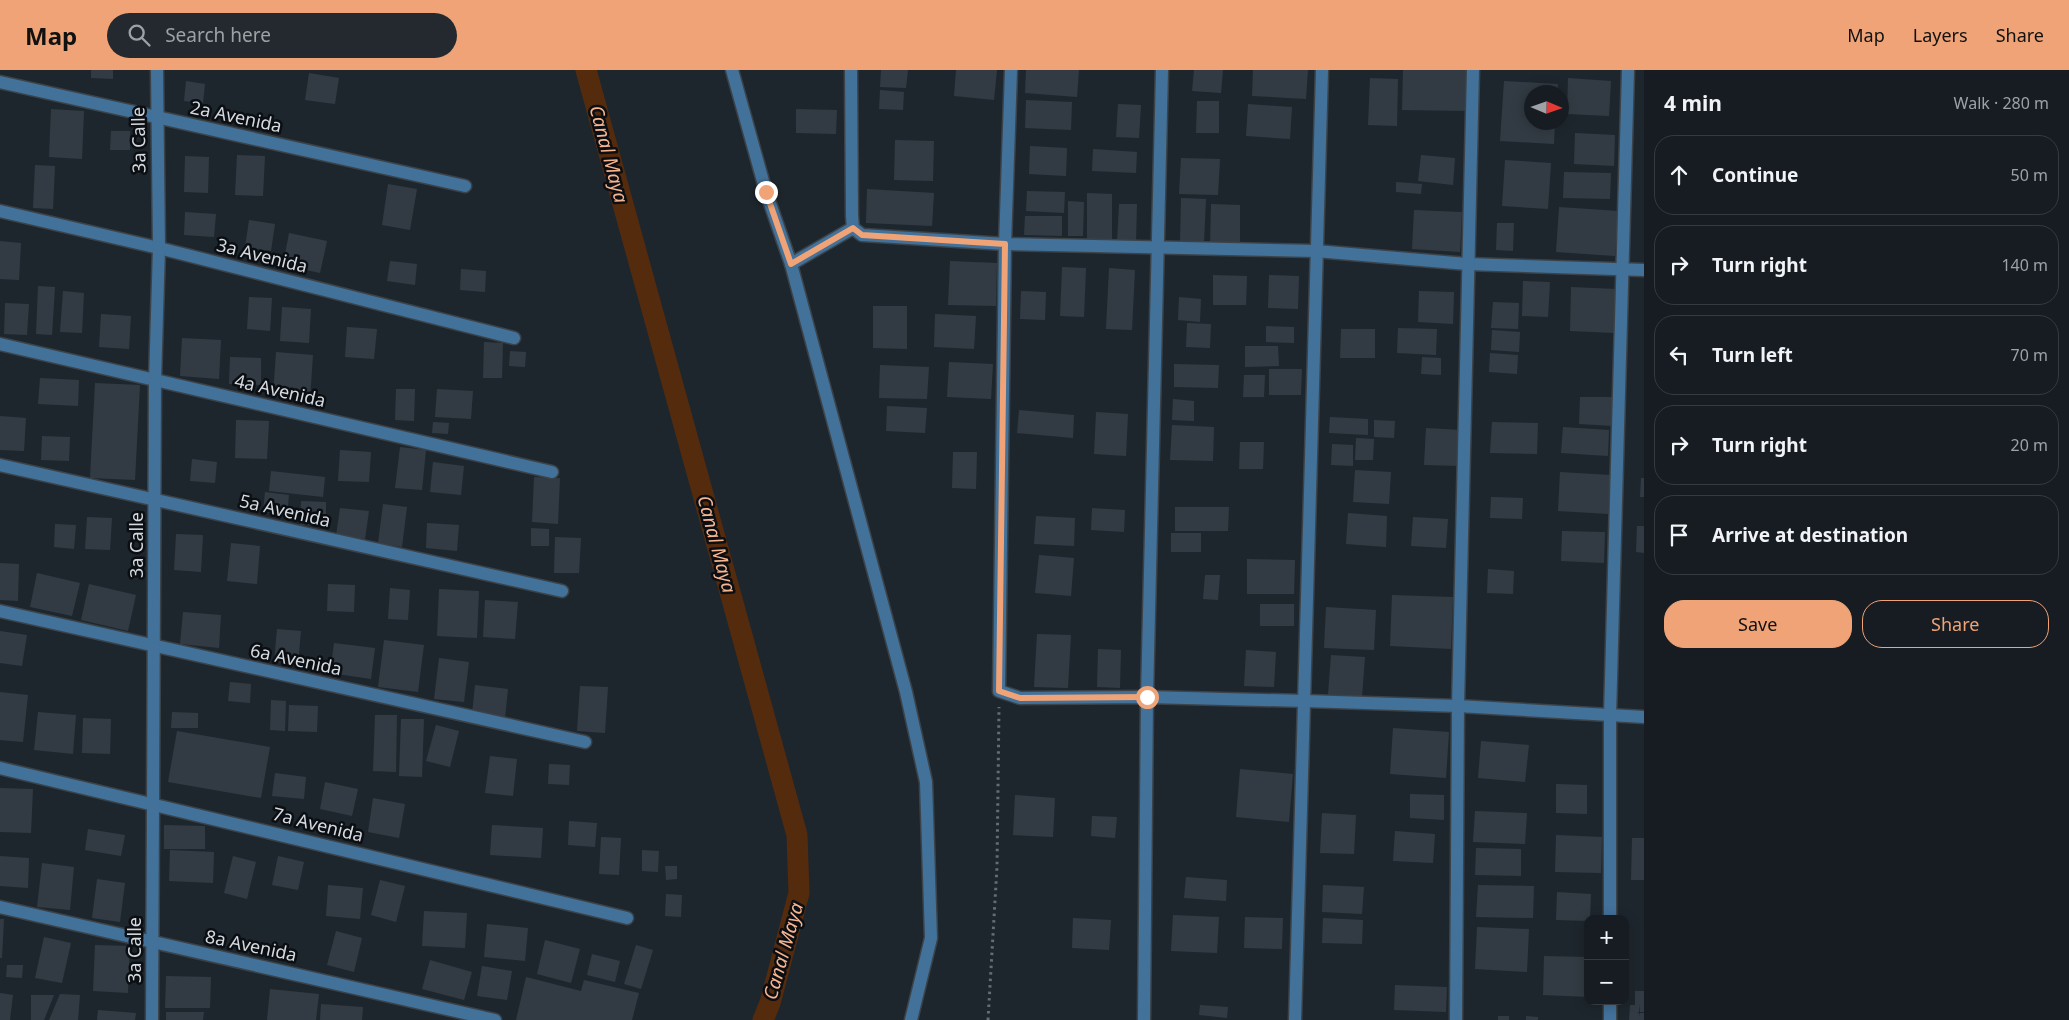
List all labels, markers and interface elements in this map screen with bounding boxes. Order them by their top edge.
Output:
search box [107,13,457,58]
text: Map [25,19,77,52]
icon: search [125,21,153,49]
text: Search here [165,22,271,48]
text: Map [1847,23,1885,47]
text: Layers [1913,23,1968,47]
text: Share [1996,23,2044,47]
north arrow [1524,85,1569,130]
text: 4 min [1664,89,1722,117]
text: Walk · 280 m [1954,92,2049,114]
street label: 2a Avenida [188,95,284,137]
water label: Canal Maya [583,102,635,206]
street label: 3a Calle [125,107,151,173]
icon: ahead [1665,161,1693,189]
text: Continue [1712,162,1798,188]
text: 50 m [2011,164,2048,186]
route end [755,181,778,204]
street label: 3a Avenida [214,232,310,278]
icon: right [1665,251,1693,279]
text: Turn right [1712,252,1807,278]
text: 140 m [2001,254,2048,276]
icon: left [1665,341,1693,369]
text: Turn left [1712,342,1793,368]
text: 70 m [2011,344,2048,366]
street label: 4a Avenida [232,368,328,412]
icon: right [1665,431,1693,459]
text: Turn right [1712,432,1807,458]
text: 20 m [2011,434,2048,456]
street label: 5a Avenida [237,488,333,532]
water label: Canal Maya [691,492,743,596]
street label: 3a Calle [124,512,148,578]
icon: arrive [1665,521,1693,549]
text: Arrive at destination [1712,522,1908,548]
button: Save [1664,600,1852,648]
button: Share [1862,600,2049,648]
street label: 6a Avenida [248,638,344,680]
route start [1136,686,1159,709]
street label: 7a Avenida [270,801,366,847]
water label: Canal Maya [757,899,809,1003]
map controls [1584,915,1629,1005]
button: + [1584,915,1629,960]
street label: 3a Calle [122,917,146,983]
street label: 8a Avenida [203,924,299,966]
button: − [1584,960,1629,1005]

